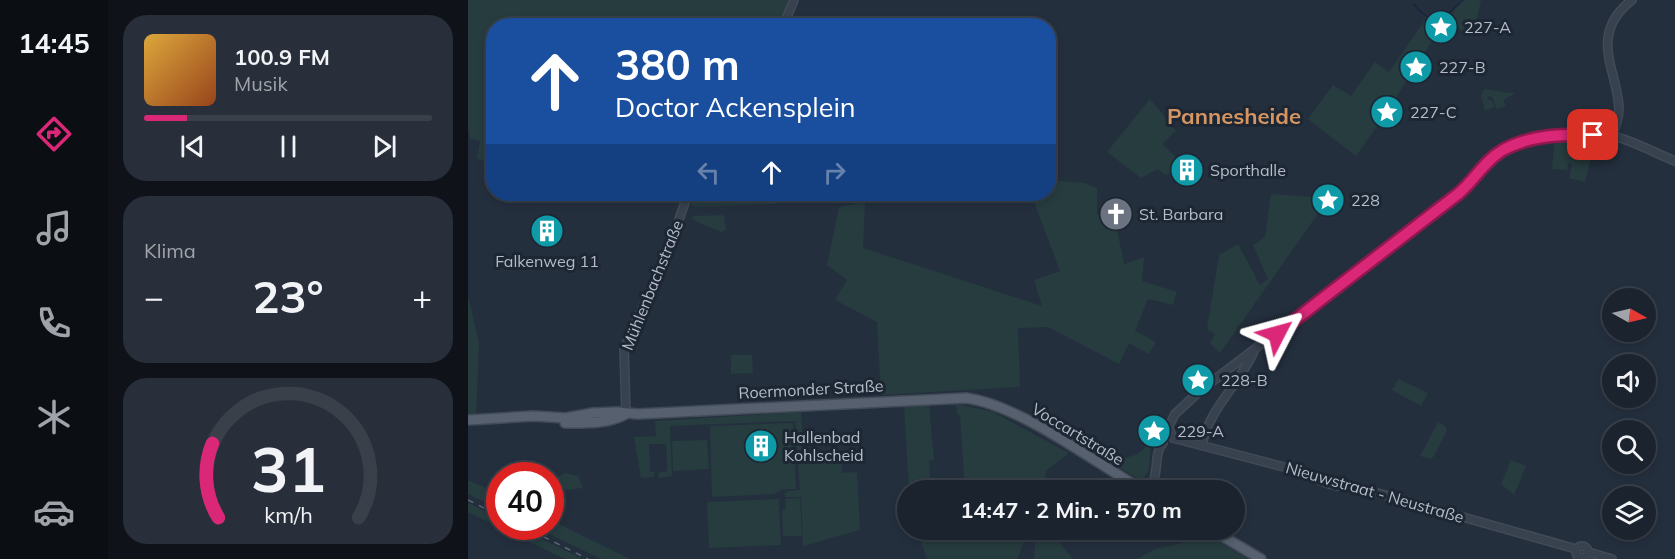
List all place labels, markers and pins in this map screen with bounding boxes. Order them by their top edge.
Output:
place icon: 227-A [1423,9,1459,45]
place label: 227-A [1464,17,1511,37]
place icon: 227-B [1398,49,1434,85]
place label: 227-B [1439,57,1486,77]
place icon: 227-C [1369,94,1405,130]
place label: 227-C [1410,102,1457,122]
pin [1567,109,1618,160]
building icon: Sporthalle [1169,152,1205,188]
place label: Sporthalle [1210,160,1286,180]
place icon: 228 [1310,182,1346,218]
place label: 228 [1351,190,1380,210]
church icon: St. Barbara [1098,196,1134,232]
place label: St. Barbara [1139,204,1223,224]
building icon: Falkenweg 11 [529,213,565,249]
place label: Falkenweg 11 [495,251,599,271]
place icon: 228-B [1180,362,1216,398]
place label: 228-B [1221,370,1268,390]
place icon: 229-A [1136,413,1172,449]
place label: 229-A [1177,421,1224,441]
place label: Hallenbad Kohlscheid [784,427,864,465]
building icon: Hallenbad Kohlscheid [743,428,779,464]

